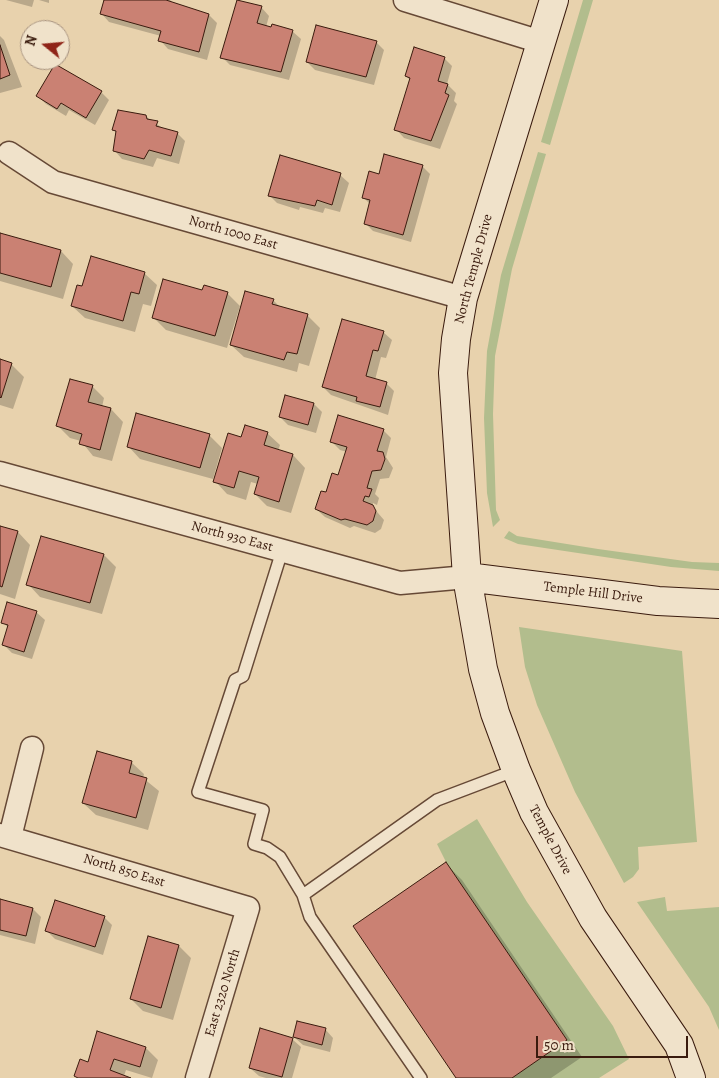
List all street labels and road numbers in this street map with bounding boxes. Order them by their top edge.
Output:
street label: North 1000 East [187,212,279,254]
street label: North Temple Drive [451,212,497,326]
street label: North 930 East [189,518,275,556]
street label: Temple Hill Drive [542,579,644,607]
street label: Temple Drive [525,803,575,877]
street label: North 850 East [81,851,167,891]
street label: East 2320 North [202,947,244,1039]

